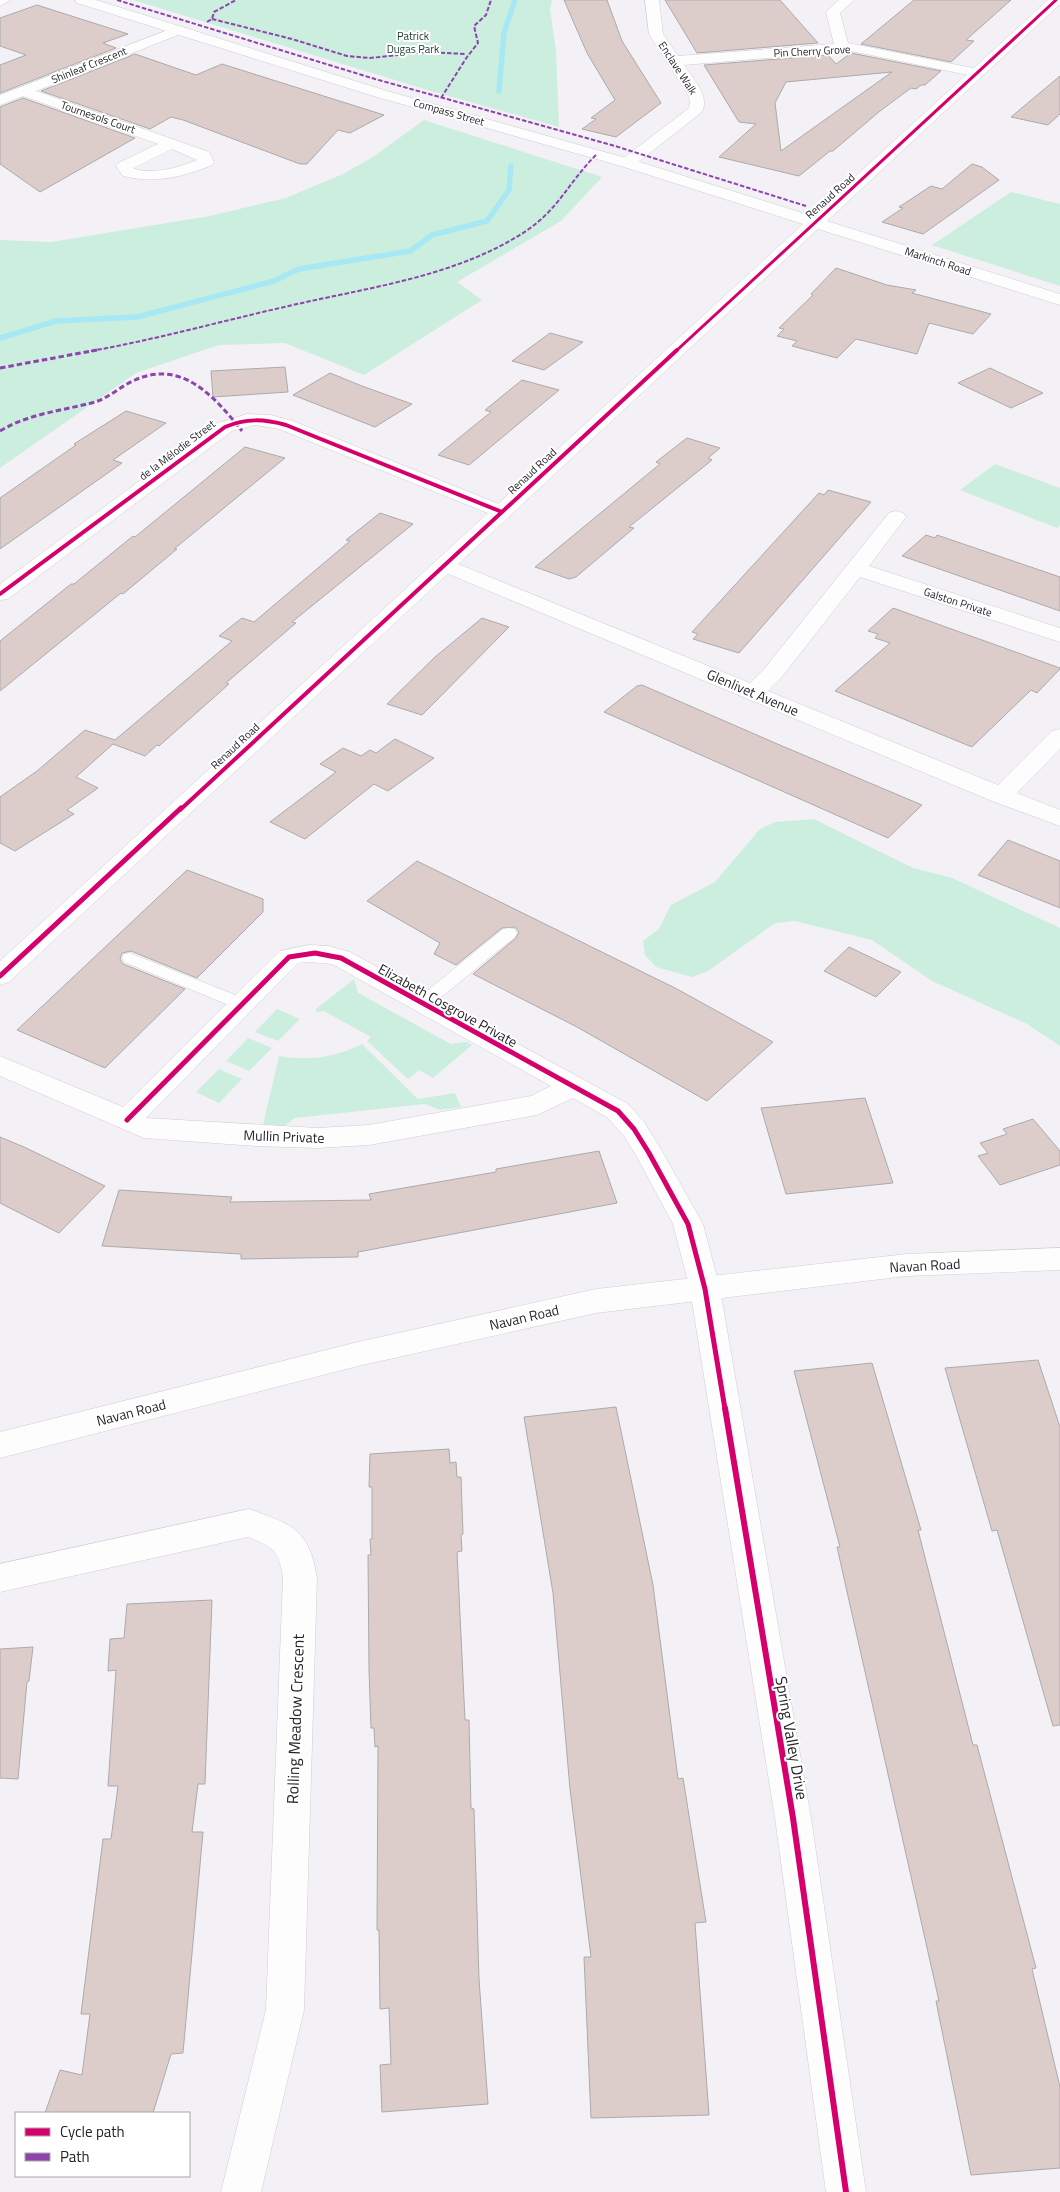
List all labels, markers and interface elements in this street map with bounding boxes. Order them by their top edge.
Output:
park label: Patrick Dugas Park [387,28,440,57]
street label: Enclave Walk [655,38,702,98]
street label: Pin Cherry Grove [773,41,851,61]
street label: Shinleaf Crescent [49,43,129,87]
street label: Compass Street [412,94,487,130]
street label: Tournesols Court [59,97,138,137]
street label: Renaud Road [802,169,858,223]
street label: Markinch Road [903,243,973,279]
street label: de la Mélodie Street [135,416,219,484]
street label: Renaud Road [504,444,560,498]
street label: Galston Private [922,583,995,621]
street label: Glenlivet Avenue [704,663,802,721]
street label: Renaud Road [207,719,263,773]
street label: Elizabeth Cosgrove Private [375,958,521,1052]
street label: Mullin Private [243,1124,325,1148]
street label: Navan Road [889,1253,961,1277]
street label: Navan Road [487,1299,561,1335]
street label: Navan Road [94,1393,168,1431]
street label: Rolling Meadow Crescent [280,1633,310,1804]
street label: Spring Valley Drive [769,1674,815,1802]
legend [15,2112,190,2177]
text: Cycle path [60,2120,125,2143]
text: Path [60,2145,90,2168]

